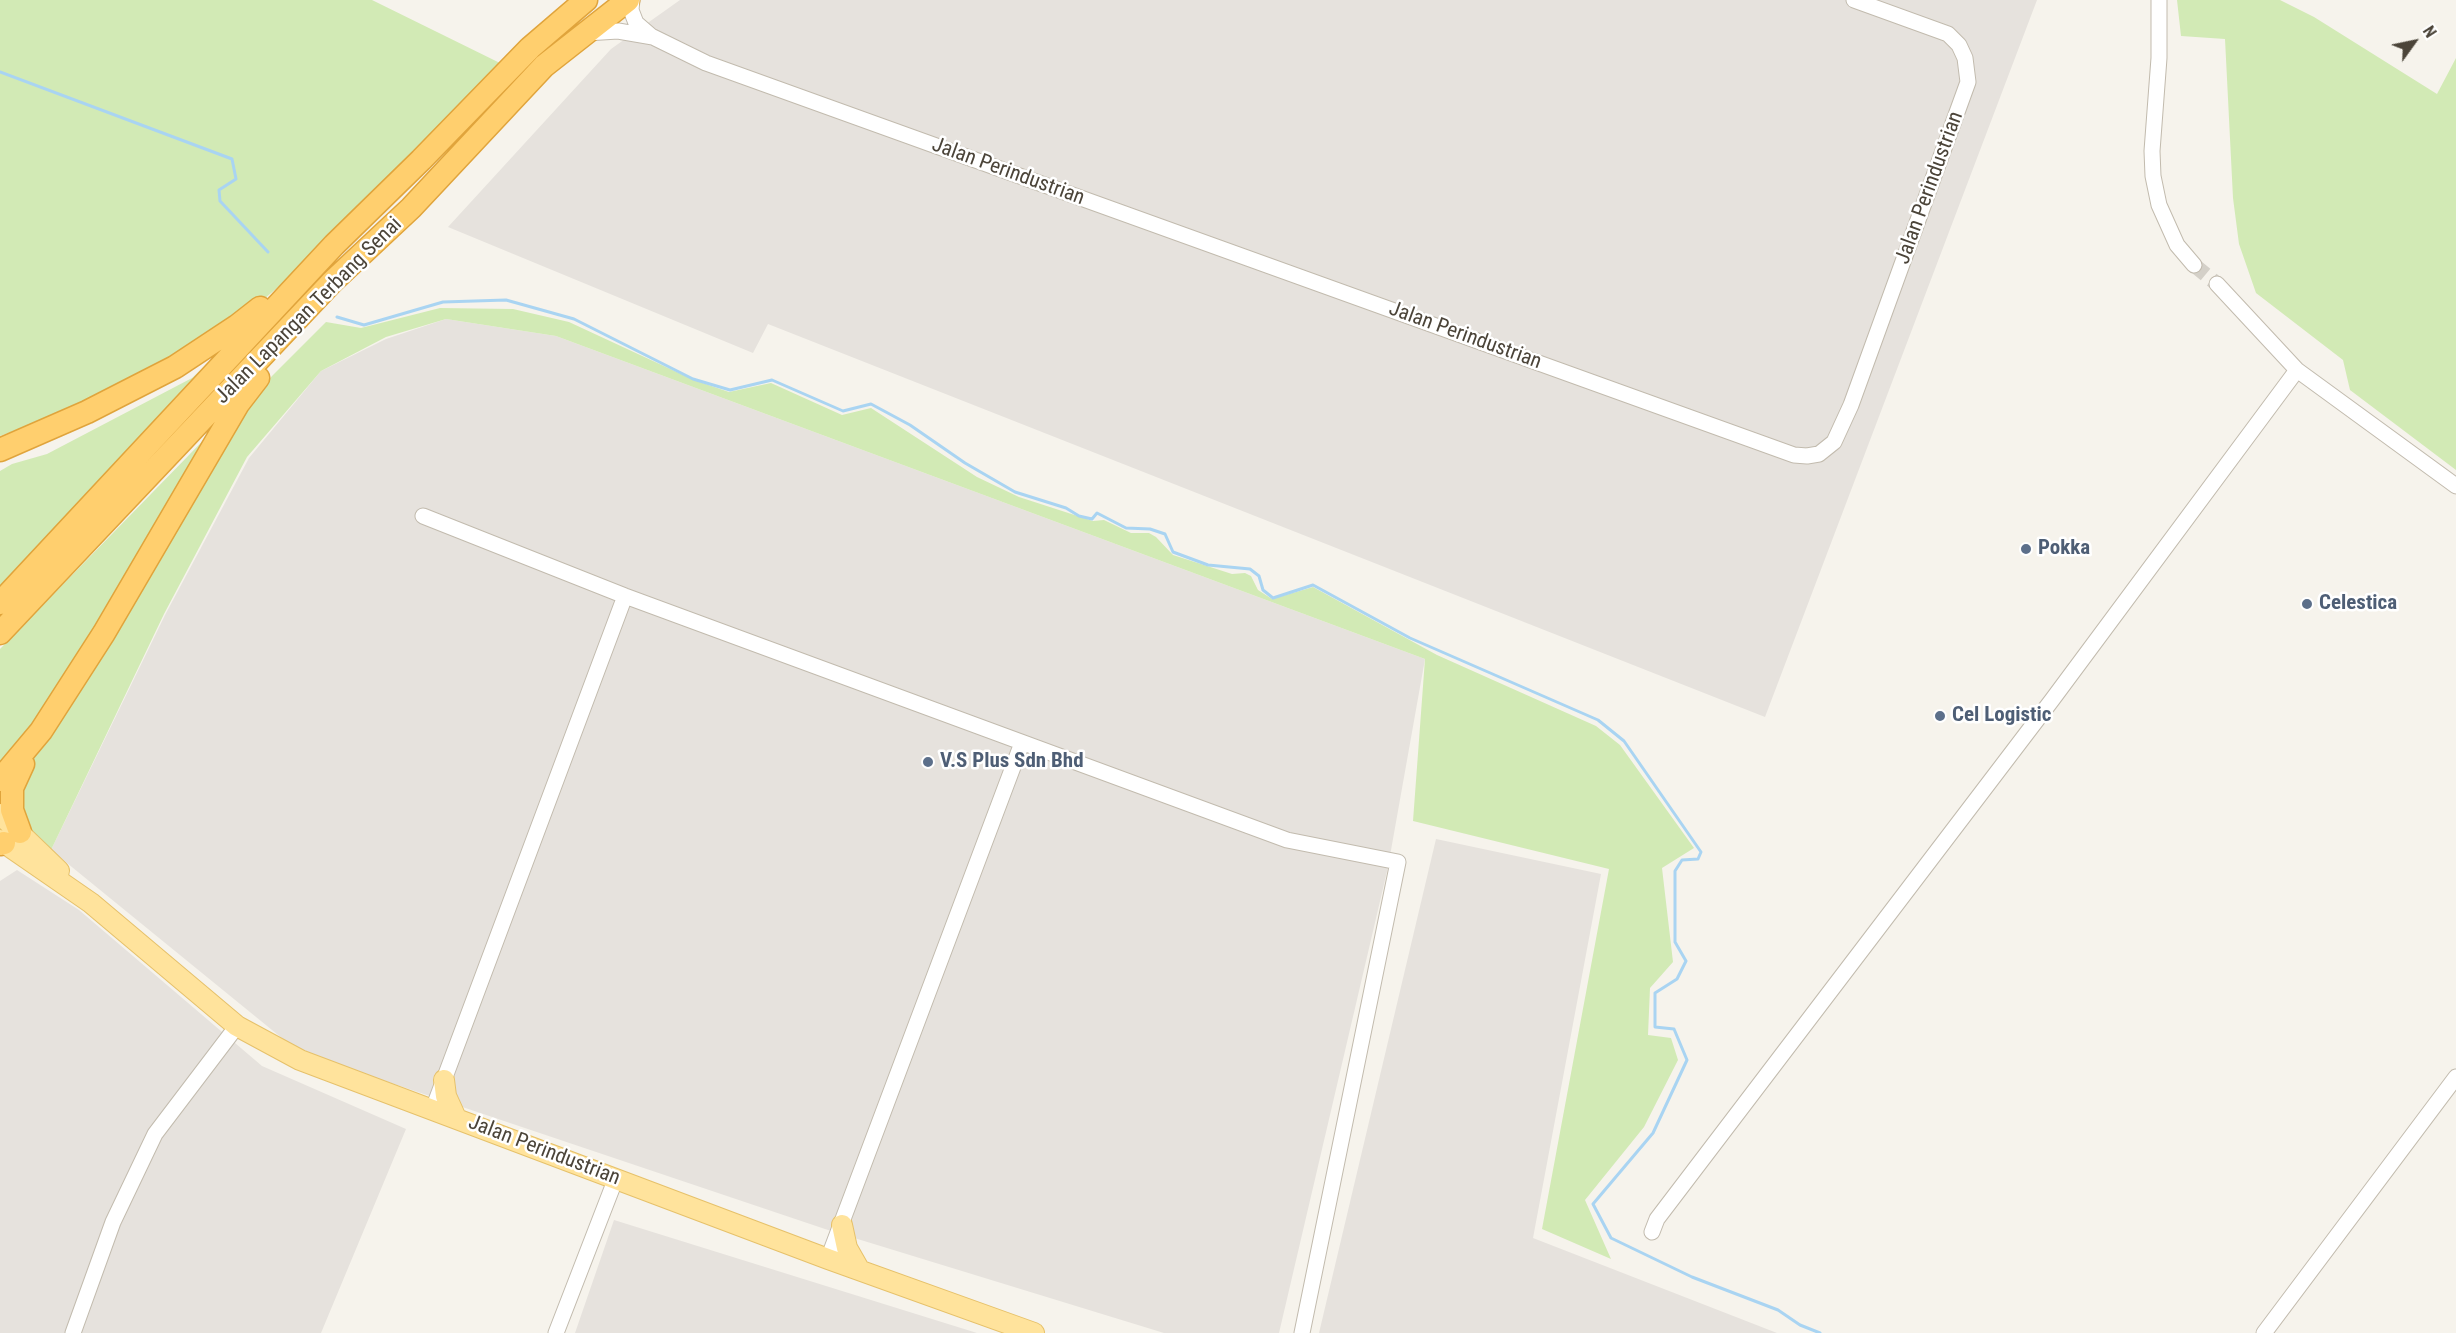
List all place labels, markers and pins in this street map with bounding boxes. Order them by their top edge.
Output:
place label: Pokka [2038,536,2090,562]
marker: Pokka [2019,542,2033,556]
place label: Celestica [2319,591,2397,617]
marker: Celestica [2300,597,2314,611]
place label: Cel Logistic [1952,703,2051,729]
marker: Cel Logistic [1933,709,1947,723]
place label: V.S Plus Sdn Bhd [940,749,1084,775]
marker: V.S Plus Sdn Bhd [921,755,935,769]

